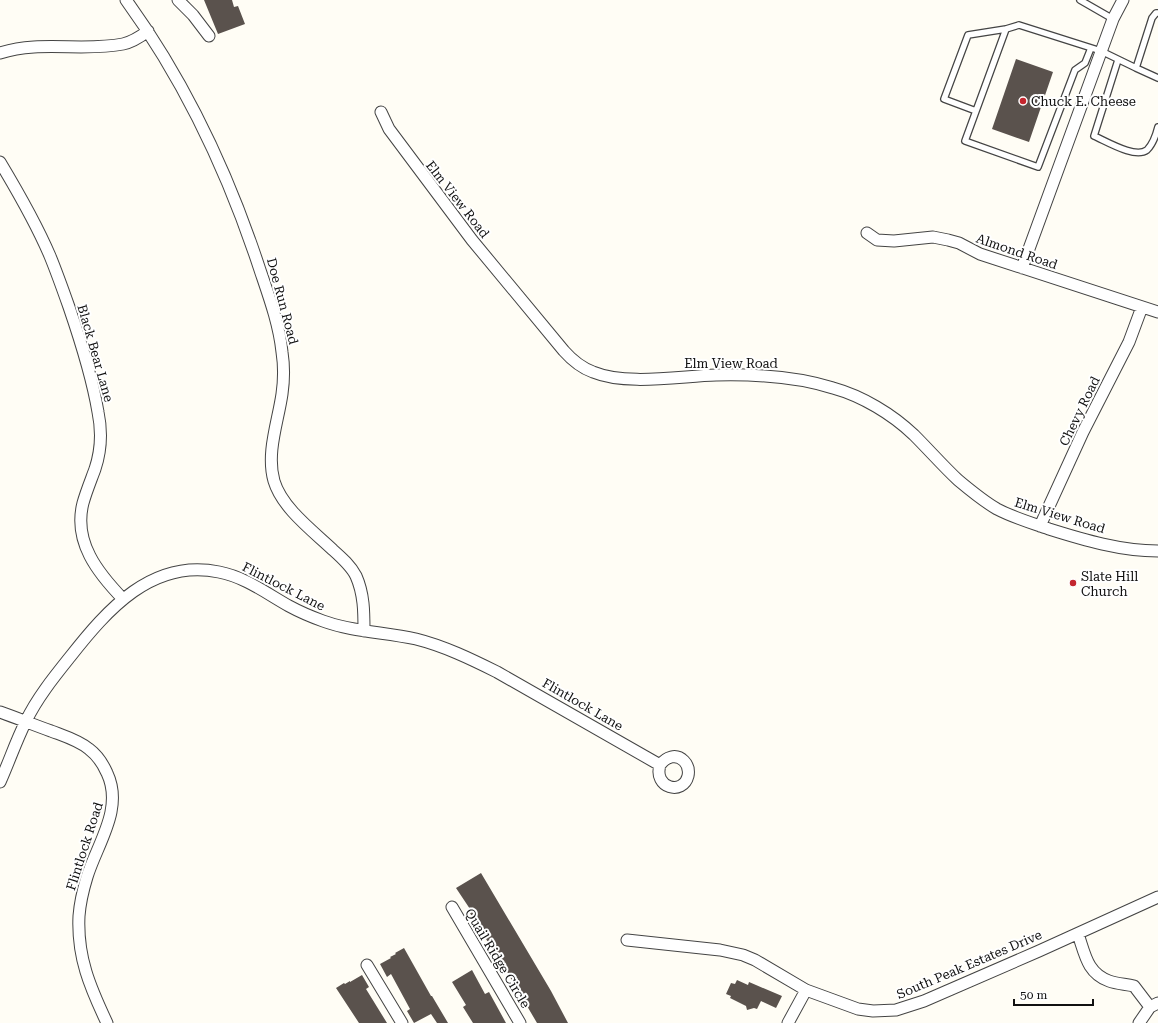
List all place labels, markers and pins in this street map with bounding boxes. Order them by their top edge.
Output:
place label: Chuck E. Cheese [1031,94,1136,109]
marker: Chuck E. Cheese [1018,96,1028,106]
place label: Slate Hill Church [1081,569,1138,599]
marker: Slate Hill Church [1068,578,1078,588]

